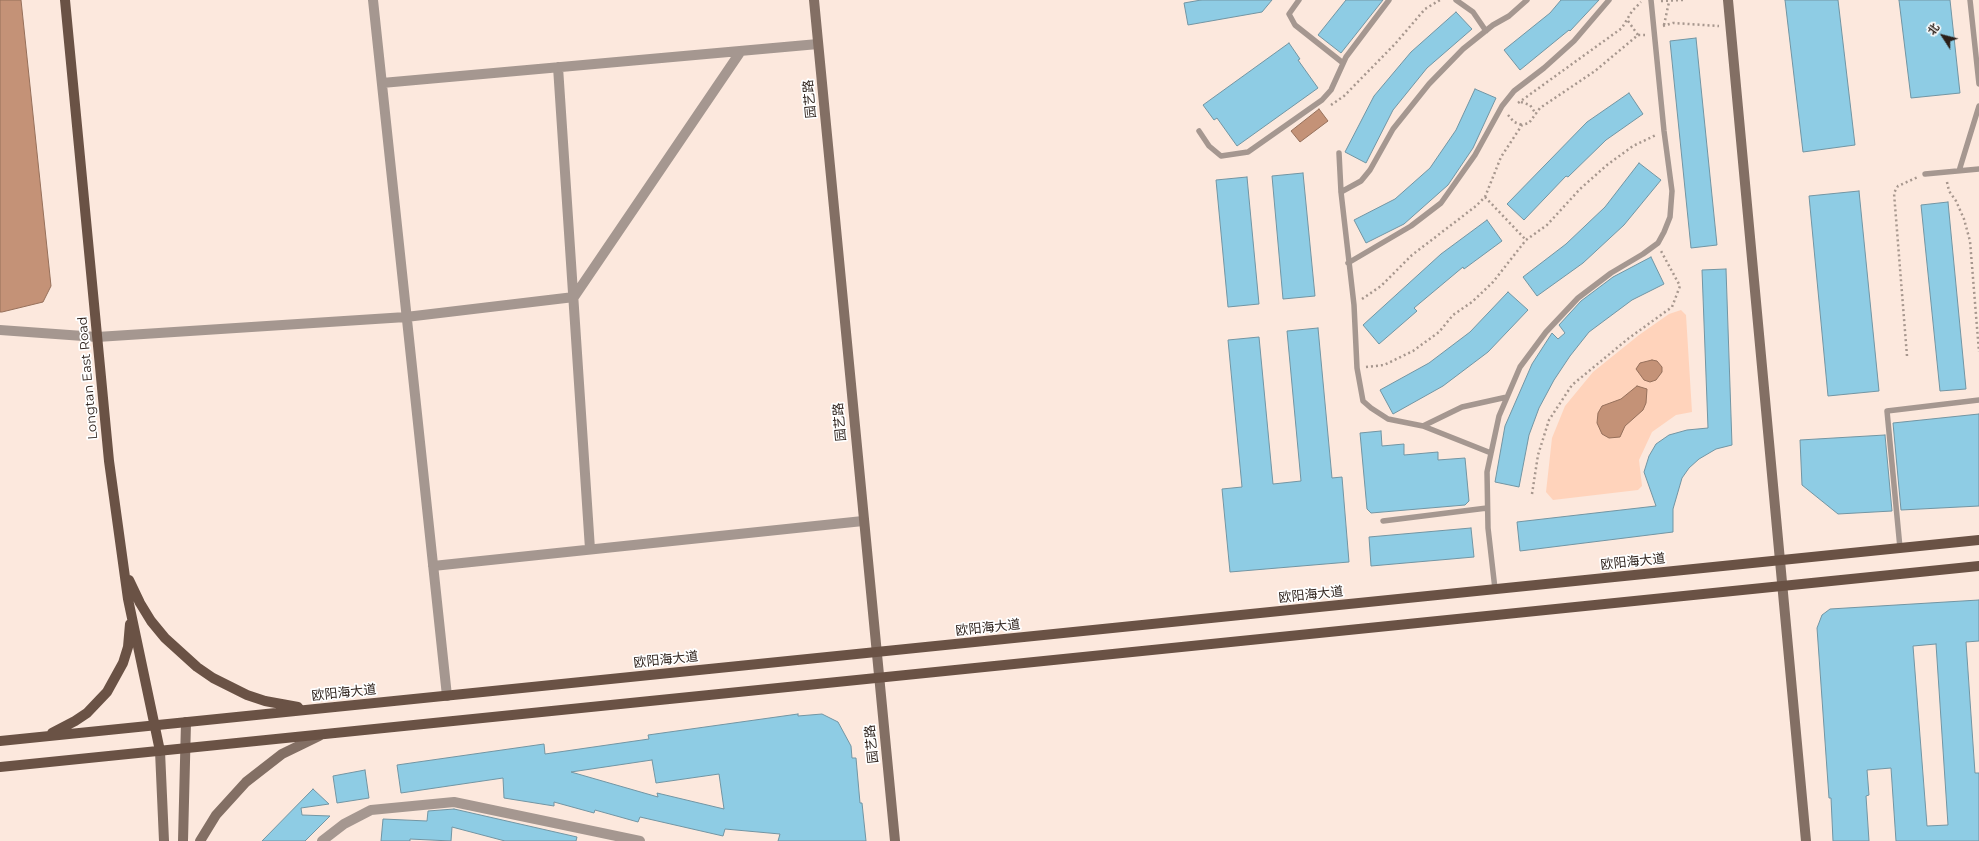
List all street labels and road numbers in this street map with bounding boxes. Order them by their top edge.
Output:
street label: 园艺路 [801,79,819,119]
street label: Longtan East Road [75,316,101,440]
street label: 园艺路 [831,402,849,442]
street label: 欧阳海大道 [1600,551,1666,573]
street label: 欧阳海大道 [1278,584,1344,606]
street label: 欧阳海大道 [955,617,1021,639]
street label: 欧阳海大道 [633,649,699,671]
street label: 欧阳海大道 [311,682,377,704]
street label: 园艺路 [862,724,882,764]

